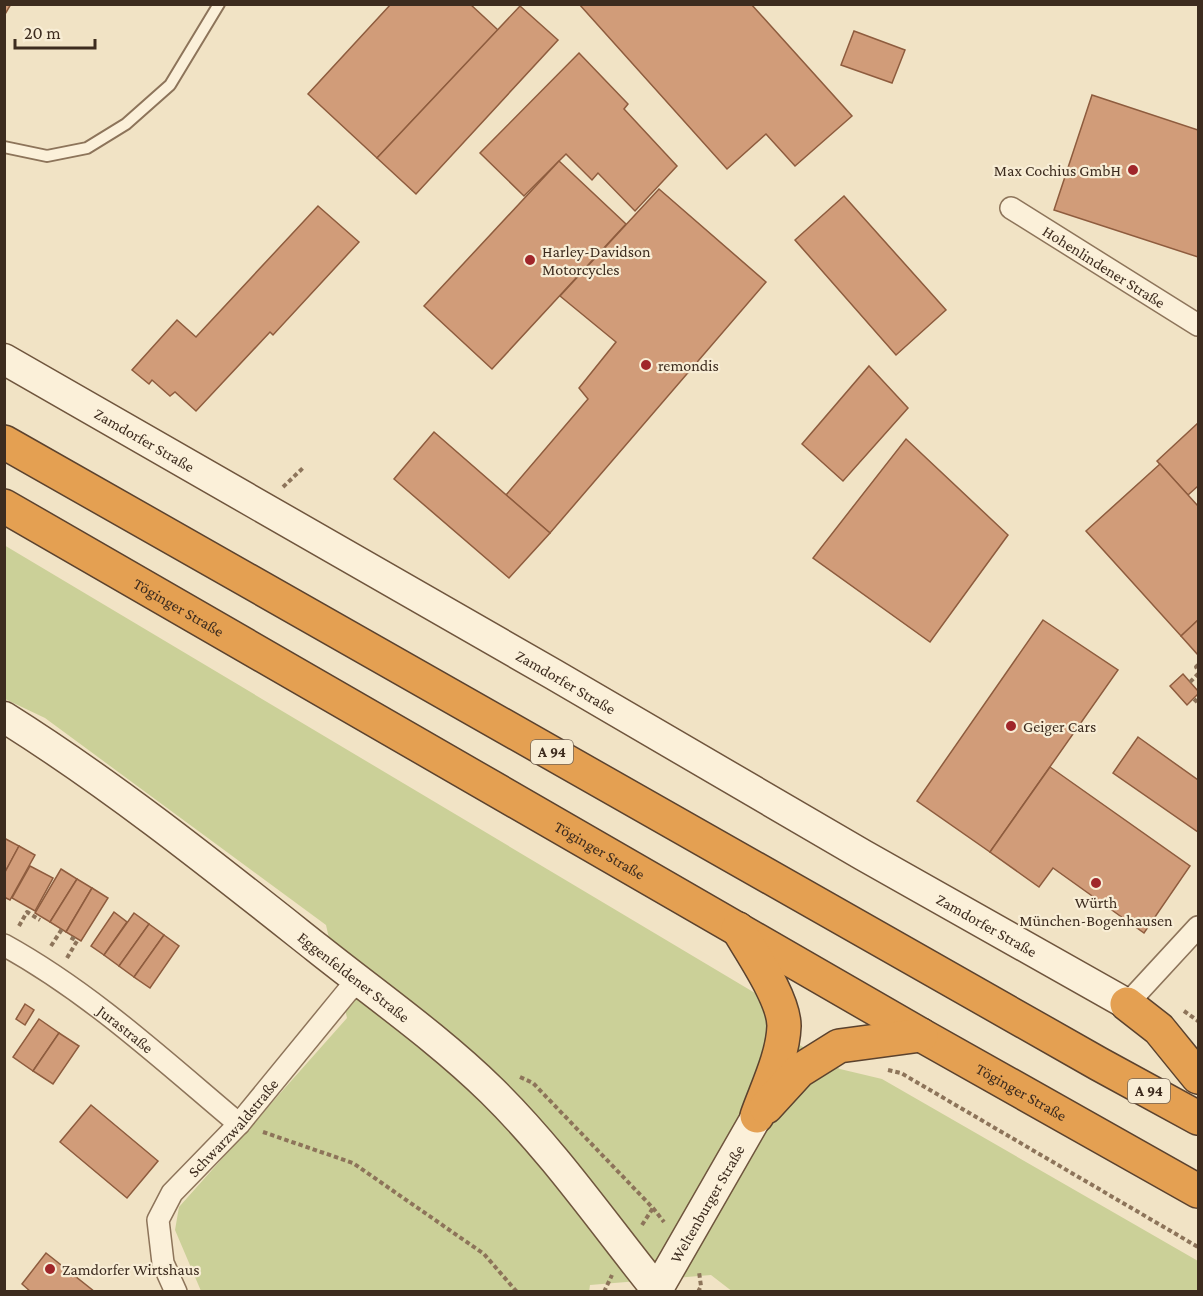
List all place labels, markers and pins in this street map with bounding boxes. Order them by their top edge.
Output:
place label: Max Cochius GmbH [994,162,1121,179]
marker: Max Cochius GmbH [1126,163,1140,177]
place label: Harley-Davidson Motorcycles [542,243,651,279]
marker: Harley-Davidson Motorcycles [523,253,537,267]
place label: remondis [658,357,719,374]
marker: remondis [639,358,653,372]
place label: Geiger Cars [1023,718,1096,736]
marker: Geiger Cars [1004,719,1018,733]
marker: Würth München-Bogenhausen [1089,876,1103,890]
place label: Würth München-Bogenhausen [1019,894,1173,930]
place label: Zamdorfer Wirtshaus [62,1261,200,1278]
marker: Zamdorfer Wirtshaus [43,1262,57,1276]

